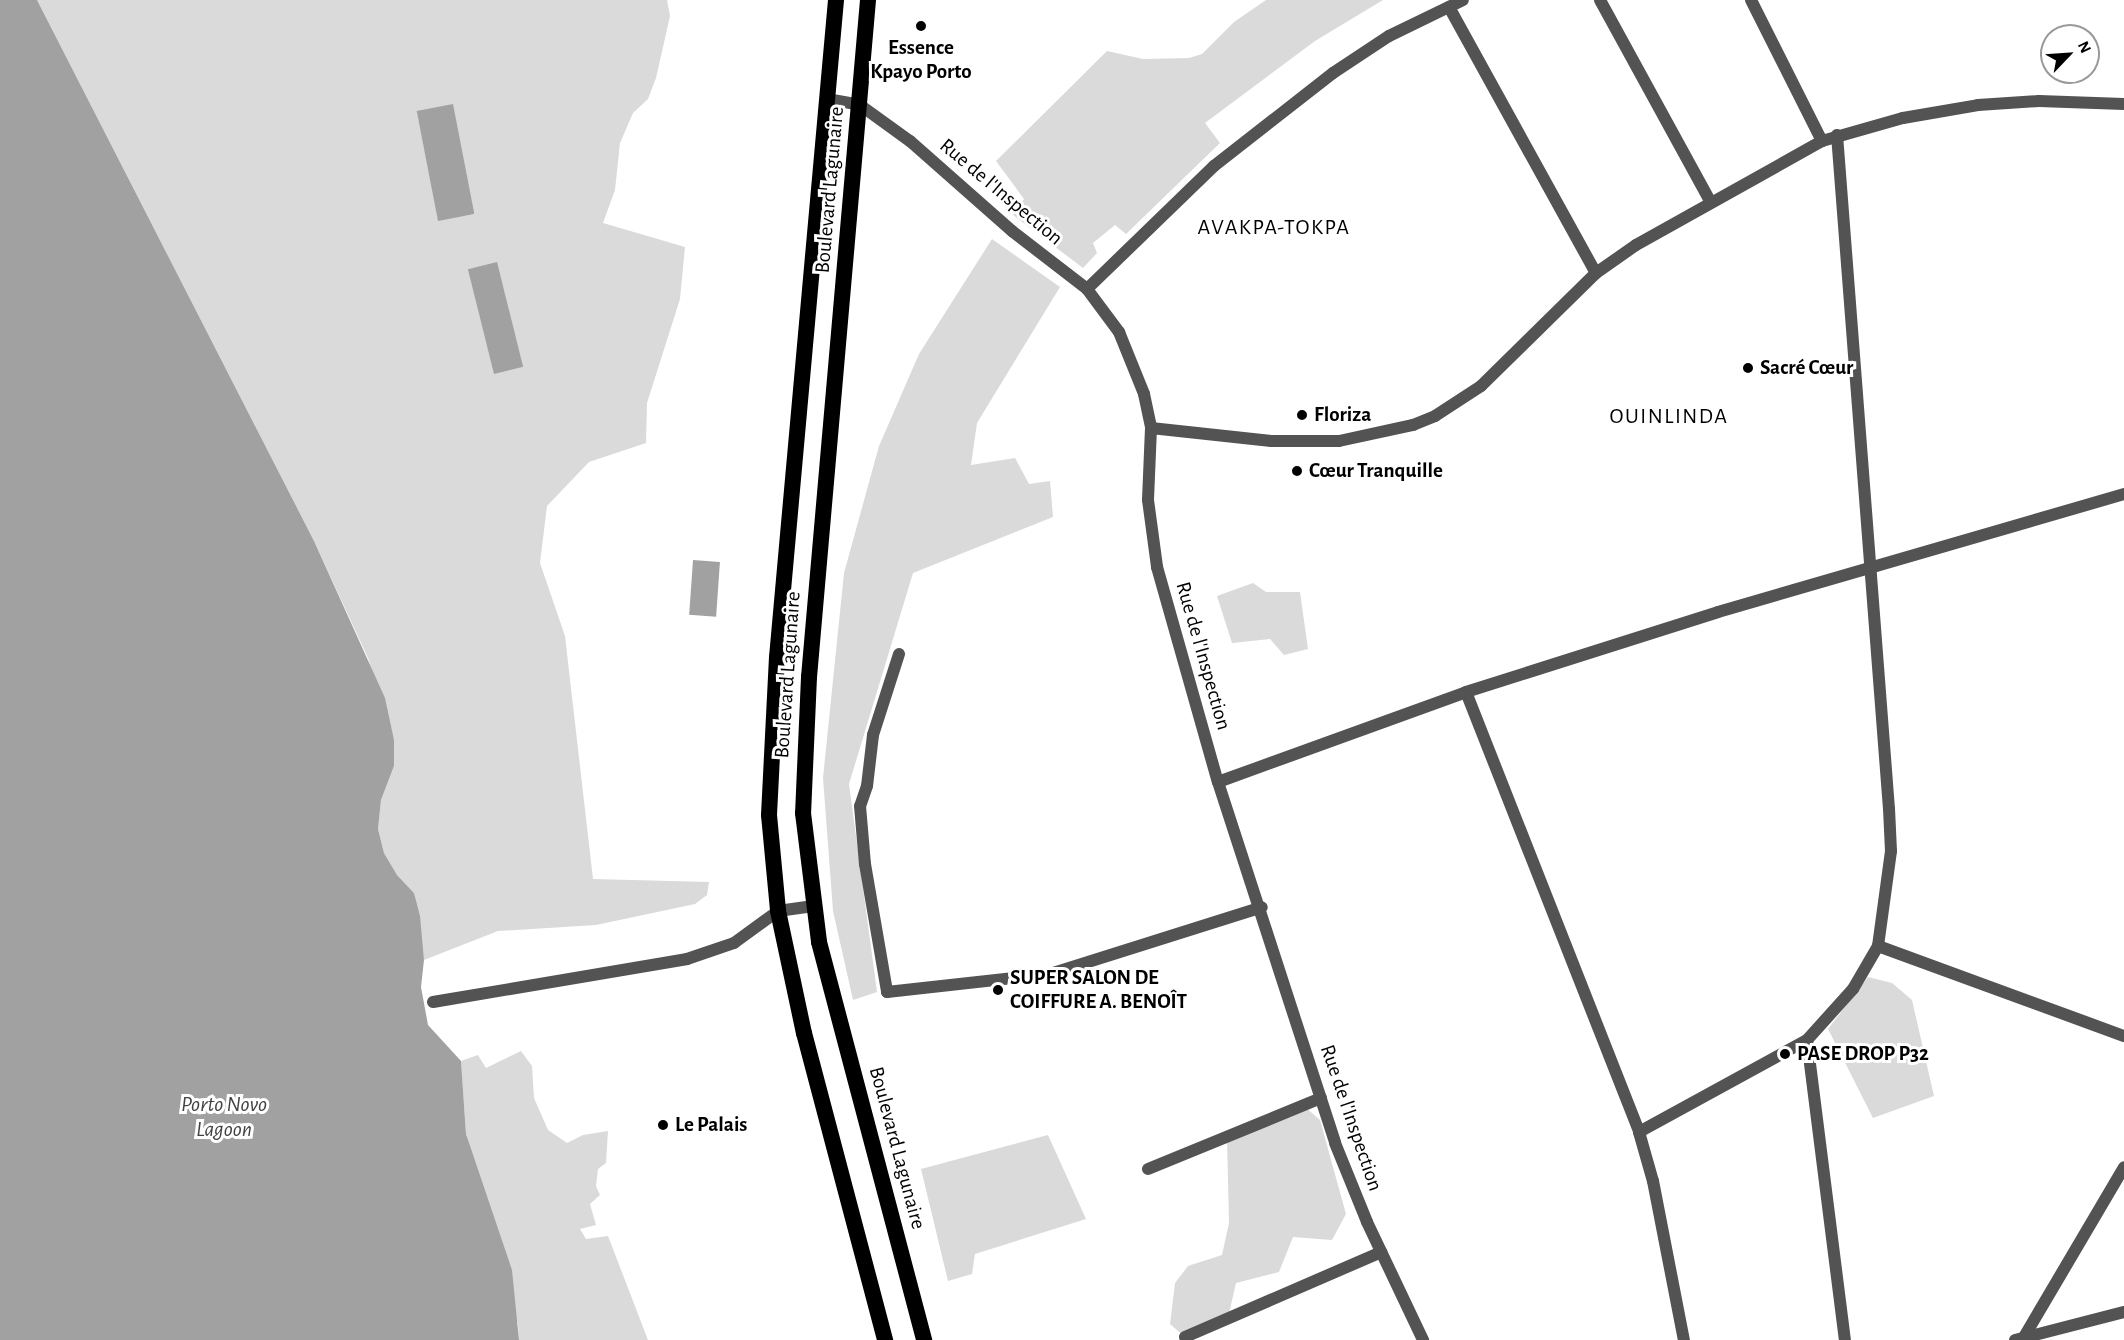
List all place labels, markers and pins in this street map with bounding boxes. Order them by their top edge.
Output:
marker: Essence Kpayo Porto [914,19,928,33]
place label: Essence Kpayo Porto [870,35,972,85]
place label: Sacré Cœur [1760,355,1853,381]
marker: Sacré Cœur [1741,361,1755,375]
place label: Floriza [1314,402,1371,428]
marker: Floriza [1295,408,1309,422]
place label: Cœur Tranquille [1309,458,1443,484]
marker: Cœur Tranquille [1290,464,1304,478]
place label: SUPER SALON DE COIFFURE A. BENOÎT [1010,965,1187,1015]
marker: SUPER SALON DE COIFFURE A. BENOÎT [991,983,1005,997]
place label: PASE DROP P32 [1797,1041,1929,1067]
marker: PASE DROP P32 [1778,1047,1792,1061]
place label: Le Palais [675,1112,747,1138]
marker: Le Palais [656,1118,670,1132]

